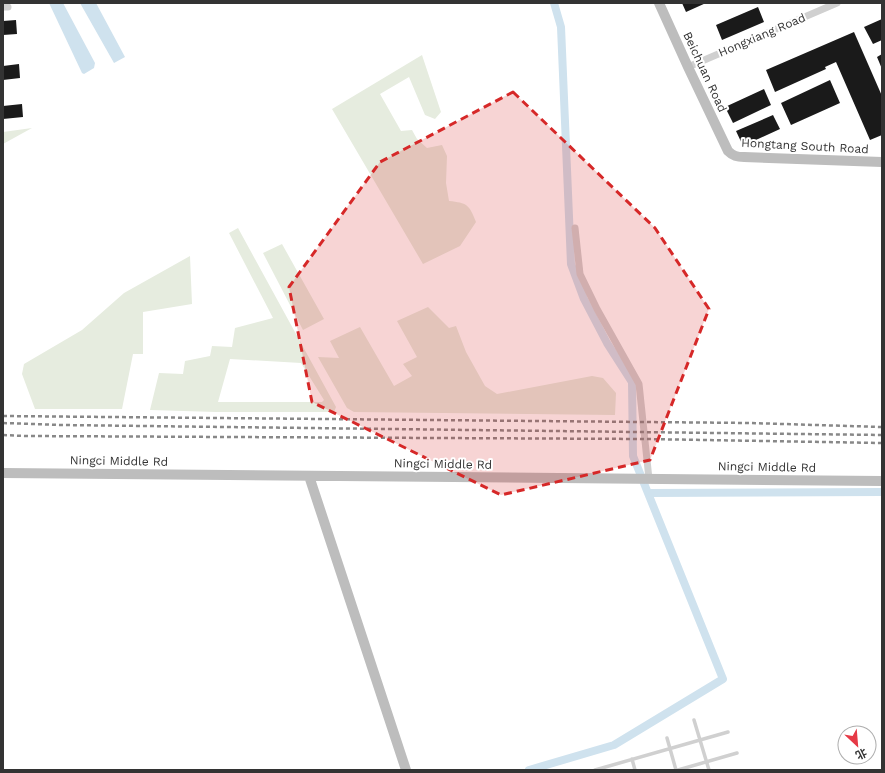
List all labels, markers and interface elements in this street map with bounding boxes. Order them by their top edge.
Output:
street label: Hongxiang Road [716,10,808,60]
street label: Beichuan Road [680,30,730,114]
street label: Hongtang South Road [741,136,869,156]
street label: Ningci Middle Rd [70,453,168,469]
street label: Ningci Middle Rd [394,456,492,472]
street label: Ningci Middle Rd [718,459,816,475]
north arrow [837,725,877,765]
text: 北 [853,745,869,762]

